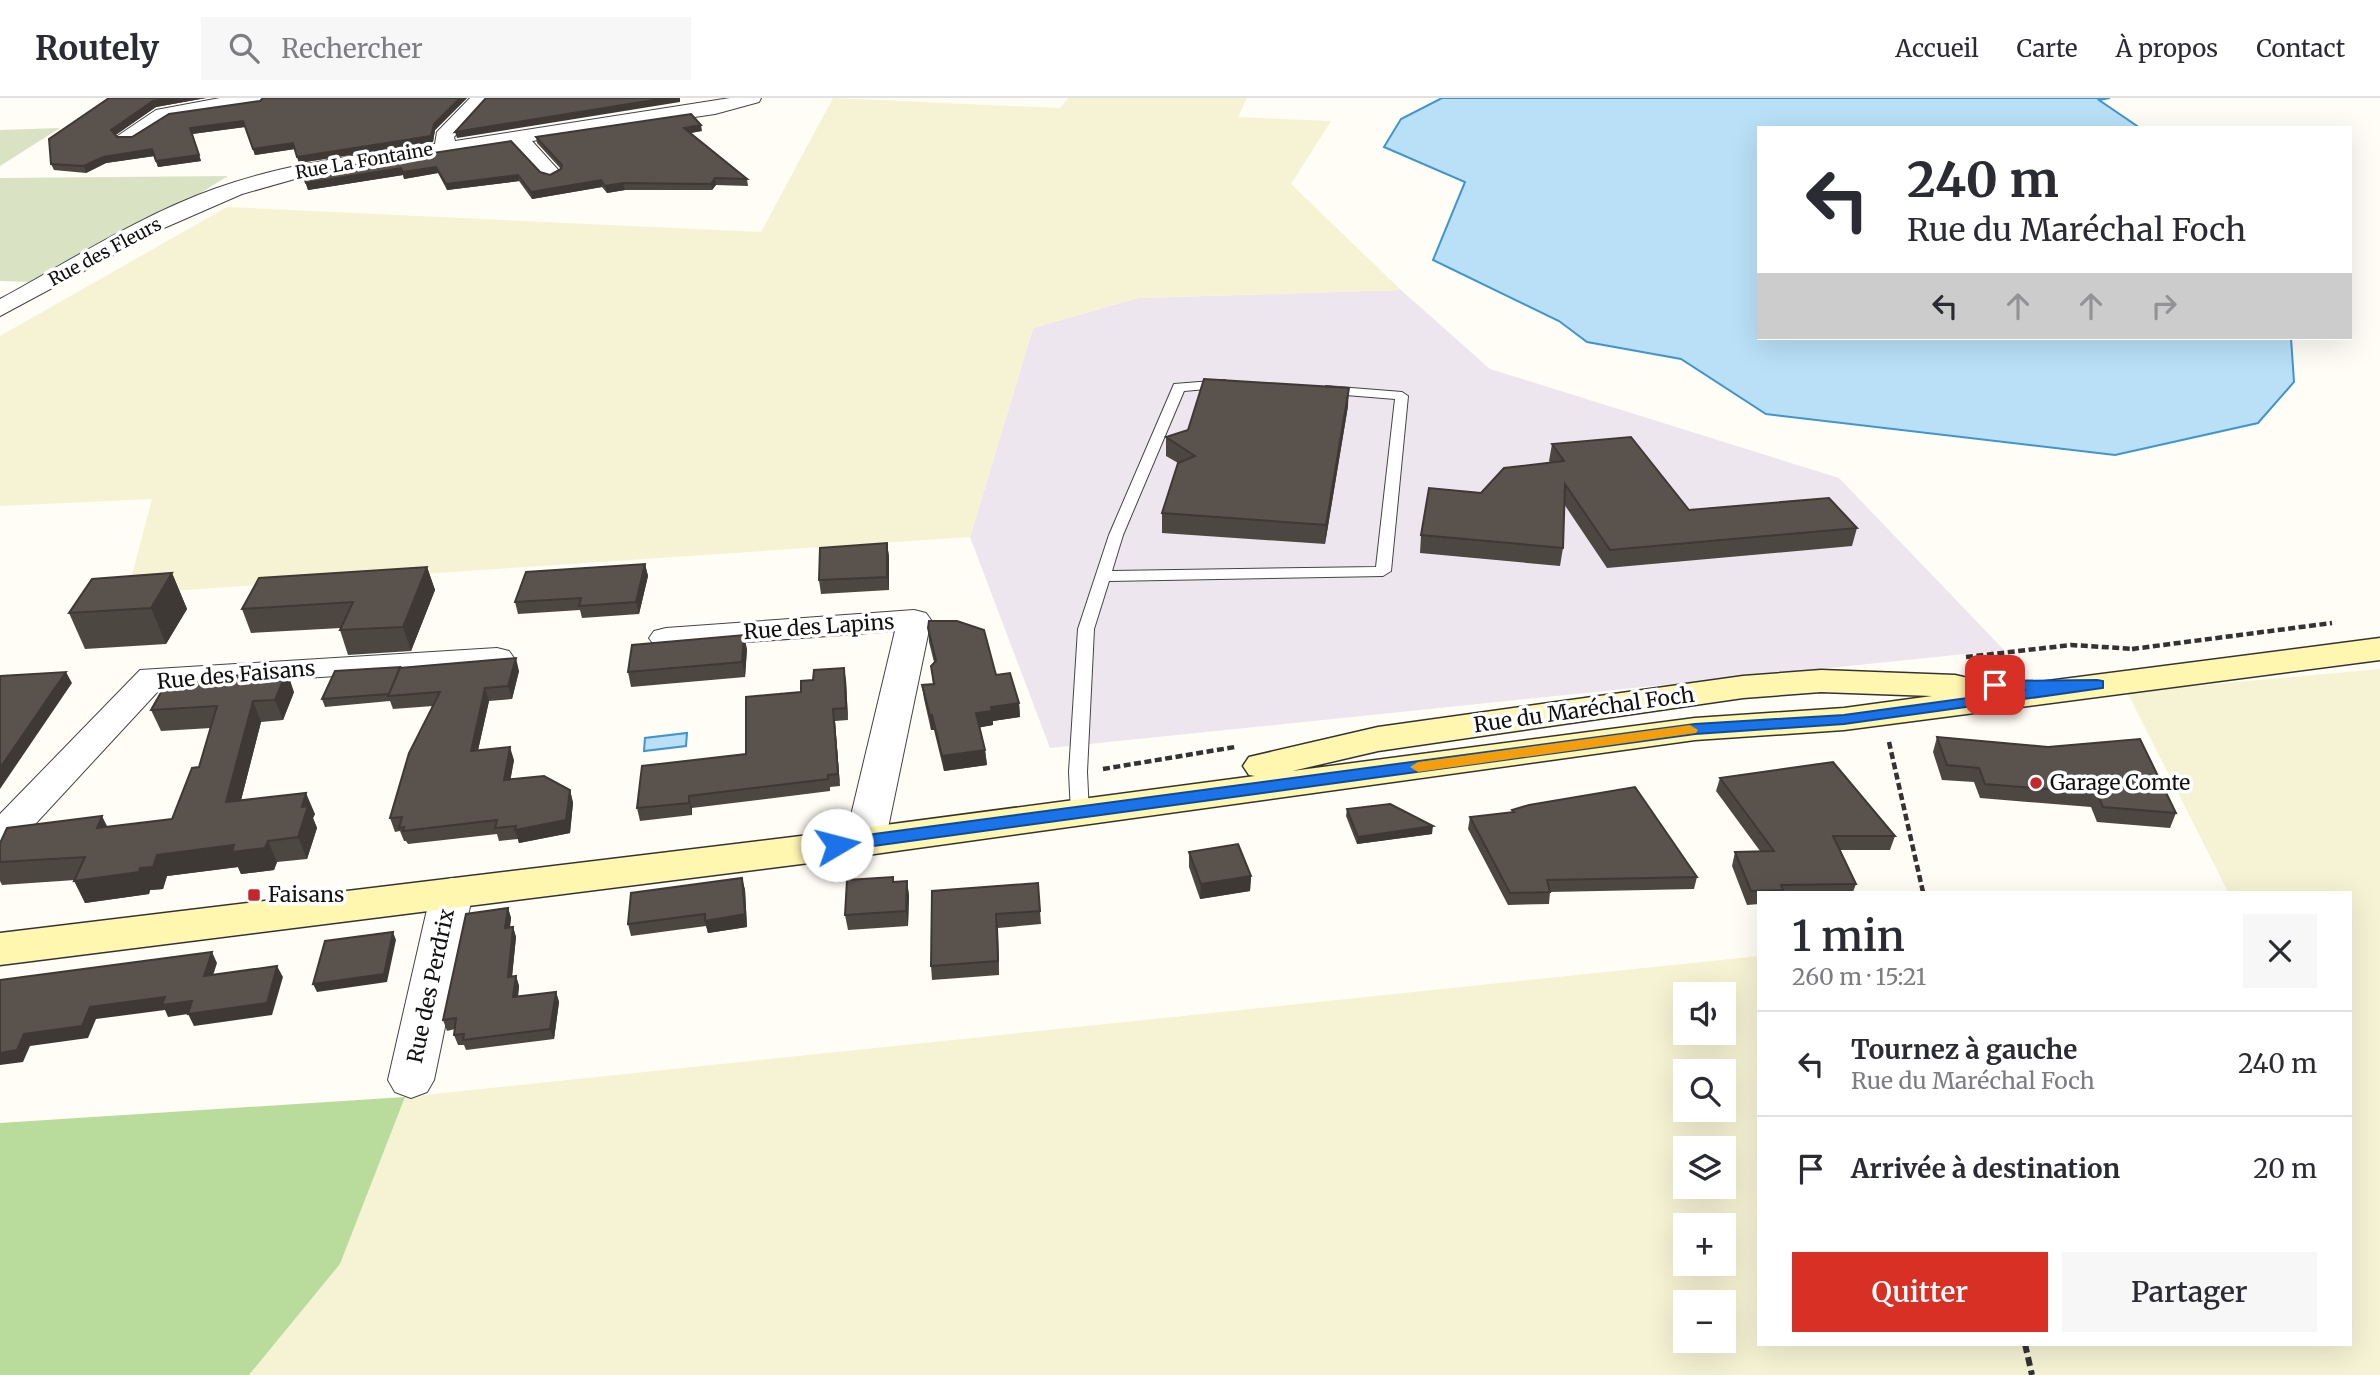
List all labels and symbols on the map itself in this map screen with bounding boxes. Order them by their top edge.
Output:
street label: Rue La Fontaine [293,137,435,184]
street label: Rue des Fleurs [44,212,165,291]
street label: Rue des Lapins [743,608,895,645]
street label: Rue des Faisans [156,654,316,695]
pin [1965,655,2025,715]
street label: Rue du Maréchal Foch [1472,681,1696,738]
place label: Garage Comte [2050,769,2190,796]
marker: Garage Comte [2028,775,2044,791]
position arrow [800,808,874,882]
place label: Faisans [268,881,344,908]
marker: Faisans [246,887,262,903]
street label: Rue des Perdrix [401,906,460,1065]

